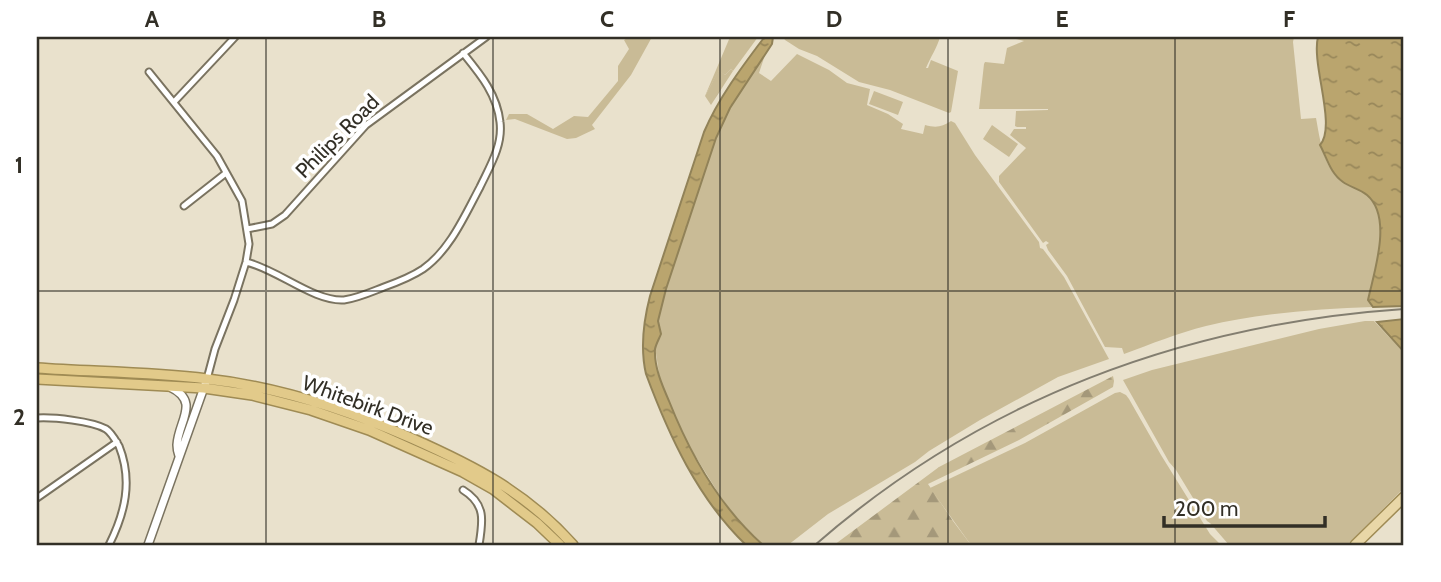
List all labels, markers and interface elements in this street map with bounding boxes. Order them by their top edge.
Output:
text: A [145,5,160,33]
text: B [372,5,386,33]
text: C [600,5,614,33]
text: D [826,5,842,33]
text: E [1055,5,1069,33]
text: F [1283,5,1295,33]
street label: Philips Road [290,89,384,183]
text: 1 [15,151,23,179]
street label: Whitebirk Drive [299,370,437,440]
text: 2 [13,403,25,431]
scale bar [1164,484,1326,528]
text: 200 m [1175,496,1238,521]

